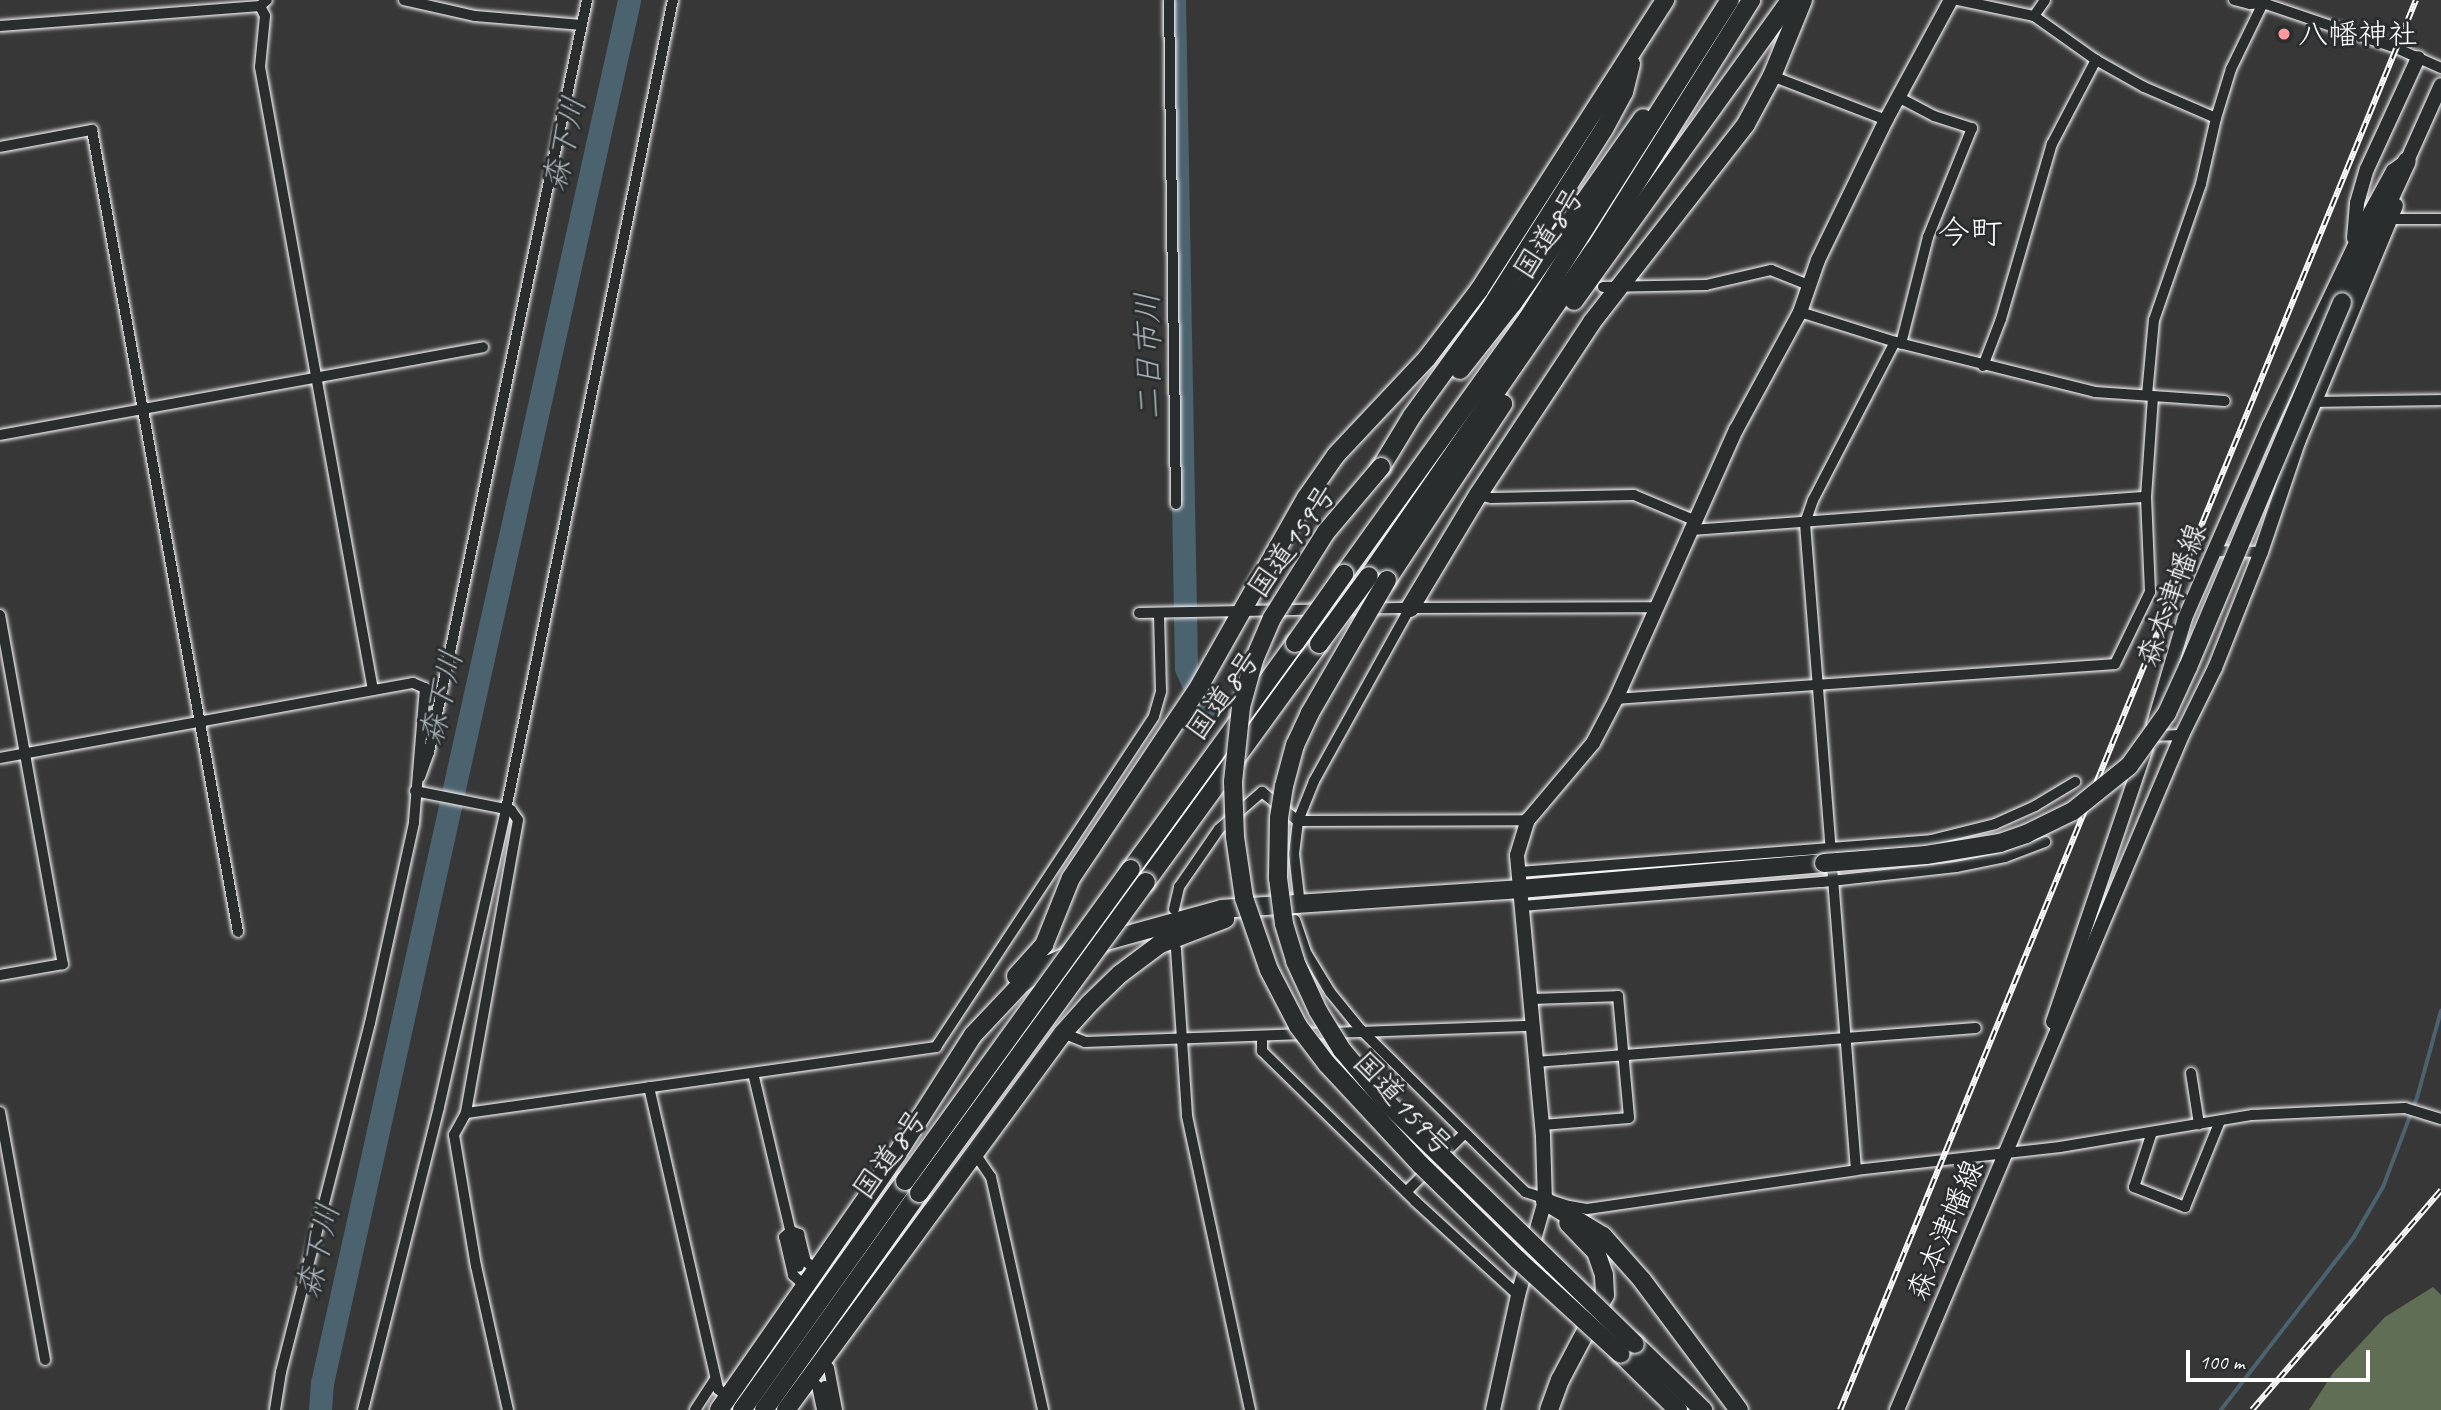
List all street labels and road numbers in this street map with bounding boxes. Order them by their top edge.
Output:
street label: 国道8号 [1506,180,1592,286]
street label: 国道159号 [1240,477,1344,605]
street label: 森本津幡線 [2129,518,2215,672]
street label: 国道8号 [1178,643,1268,747]
street label: 国道159号 [1345,1044,1461,1164]
street label: 国道8号 [845,1102,935,1206]
street label: 森本津幡線 [1899,1154,1991,1306]

